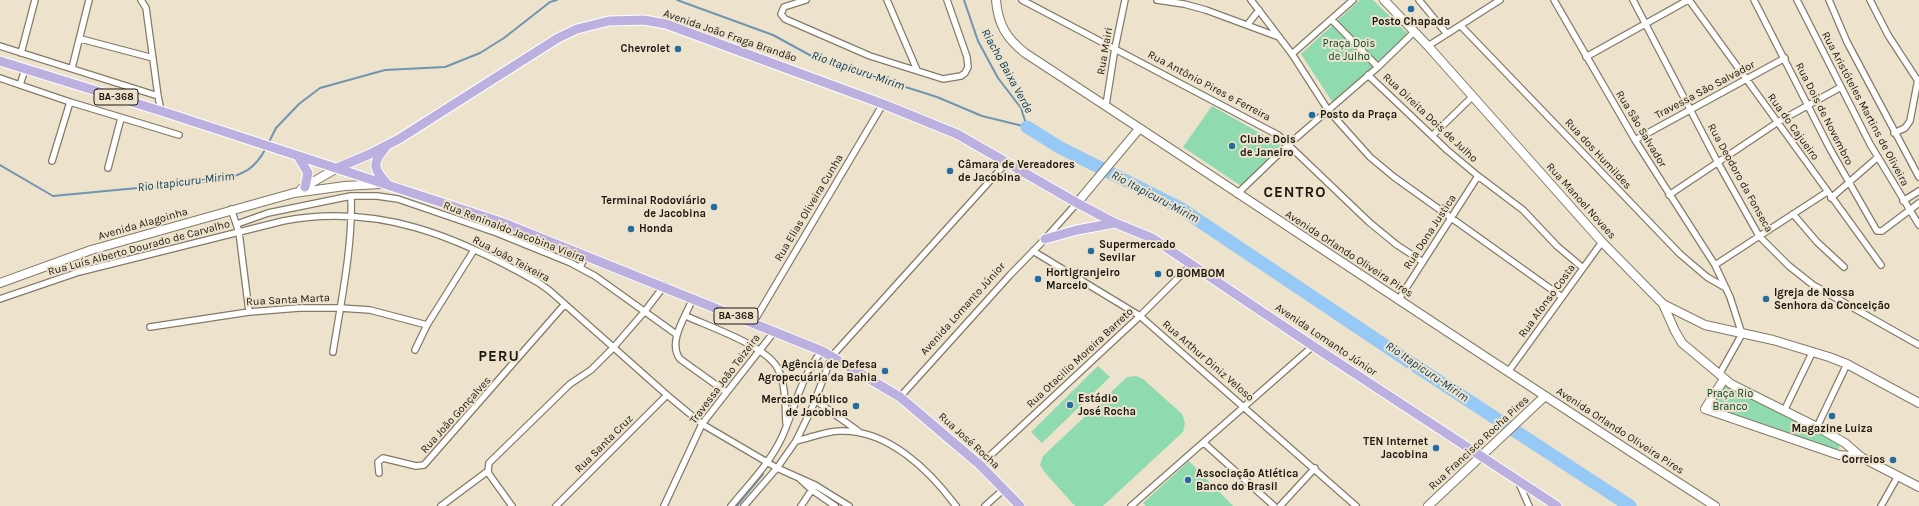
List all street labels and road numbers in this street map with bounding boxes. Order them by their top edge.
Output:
street label: Avenida João Fraga Brandão [662,7,798,65]
street label: Rua Mairi [1094,26,1116,76]
street label: Rua Aristóteles Martins de Oliveira [1819,30,1911,188]
street label: Rua Antônio Pires e Ferreira [1145,48,1273,124]
street label: Travessa São Salvador [1653,58,1757,122]
street label: Rua Dois de Novembro [1792,61,1856,167]
street label: Rua Direita Dois de Julho [1380,71,1480,165]
street label: Rua São Salvador [1613,88,1669,170]
road number: BA-368 [94,89,138,105]
street label: Rua do Cajueiro [1764,91,1822,163]
street label: Rua dos Humildes [1562,116,1634,192]
street label: Rua Deodoro da Fonseca [1705,121,1775,235]
street label: Rua Elias Oliveira Cunha [772,152,846,264]
street label: Rua Manoel Novaes [1543,160,1619,242]
street label: Rua Dona Justica [1401,192,1459,272]
street label: Rua Reninaldo Jacobina Vieira [441,199,587,265]
street label: Avenida Alagoinha [97,205,189,243]
street label: Avenida Orlando Oliveira Pires [1283,208,1415,300]
street label: Rua Luís Alberto Dourado de Carvalho [47,217,231,279]
street label: Rua João Teixeira [470,233,552,285]
street label: Avenida Lomanto Júnior [918,260,1008,358]
street label: Rua Afonso Costa [1516,262,1578,340]
street label: Rua Santa Marta [246,291,330,309]
street label: Avenida Lomanto Júnior [1272,301,1380,379]
street label: Rua Otacilio Moreira Barreto [1024,305,1136,411]
road number: BA-368 [714,308,758,324]
street label: Rua Arthur Diniz Veloso [1160,318,1256,404]
street label: Travessa João Teizeira [687,331,763,427]
street label: Rua João Gonçalves [418,374,494,456]
street label: Avenida Orlando Oliveira Pires [1554,385,1686,477]
street label: Rua Francisco Rocha Pires [1426,393,1532,493]
street label: Rua José Rocha [936,410,1002,472]
street label: Rua Santa Cruz [572,412,636,476]

